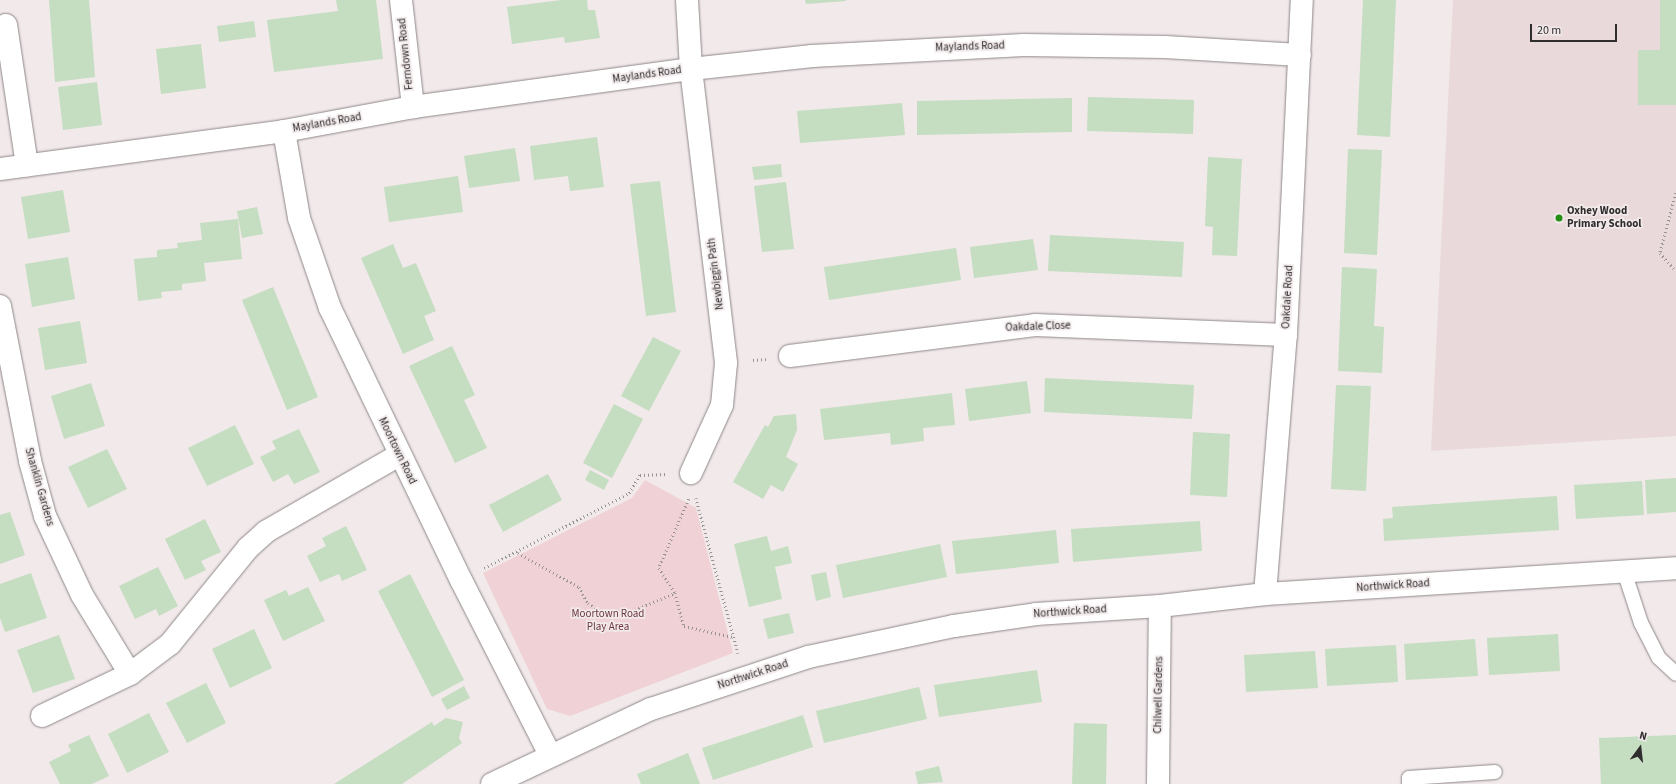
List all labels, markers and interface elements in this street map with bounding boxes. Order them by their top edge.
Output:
scale bar [1532,16,1619,42]
street label: Ferndown Road [396,17,416,91]
text: 20 m [1537,22,1561,39]
street label: Maylands Road [935,39,1005,55]
street label: Maylands Road [612,64,682,86]
street label: Maylands Road [292,110,362,136]
place label: Oxhey Wood Primary School [1567,205,1641,231]
marker: Oxhey Wood Primary School [1554,213,1564,223]
street label: Newbiggin Path [705,237,727,311]
street label: Oakdale Road [1280,265,1296,329]
street label: Oakdale Close [1005,319,1071,335]
street label: Moortown Road [375,415,419,487]
street label: Shanklin Gardens [22,446,56,528]
street label: Northwick Road [1356,577,1430,595]
street label: Northwick Road [1033,603,1107,621]
park label: Moortown Road Play Area [572,608,644,634]
street label: Chilwell Gardens [1152,656,1166,734]
street label: Northwick Road [716,657,790,693]
north arrow [1620,728,1660,768]
text: N [1638,728,1649,744]

